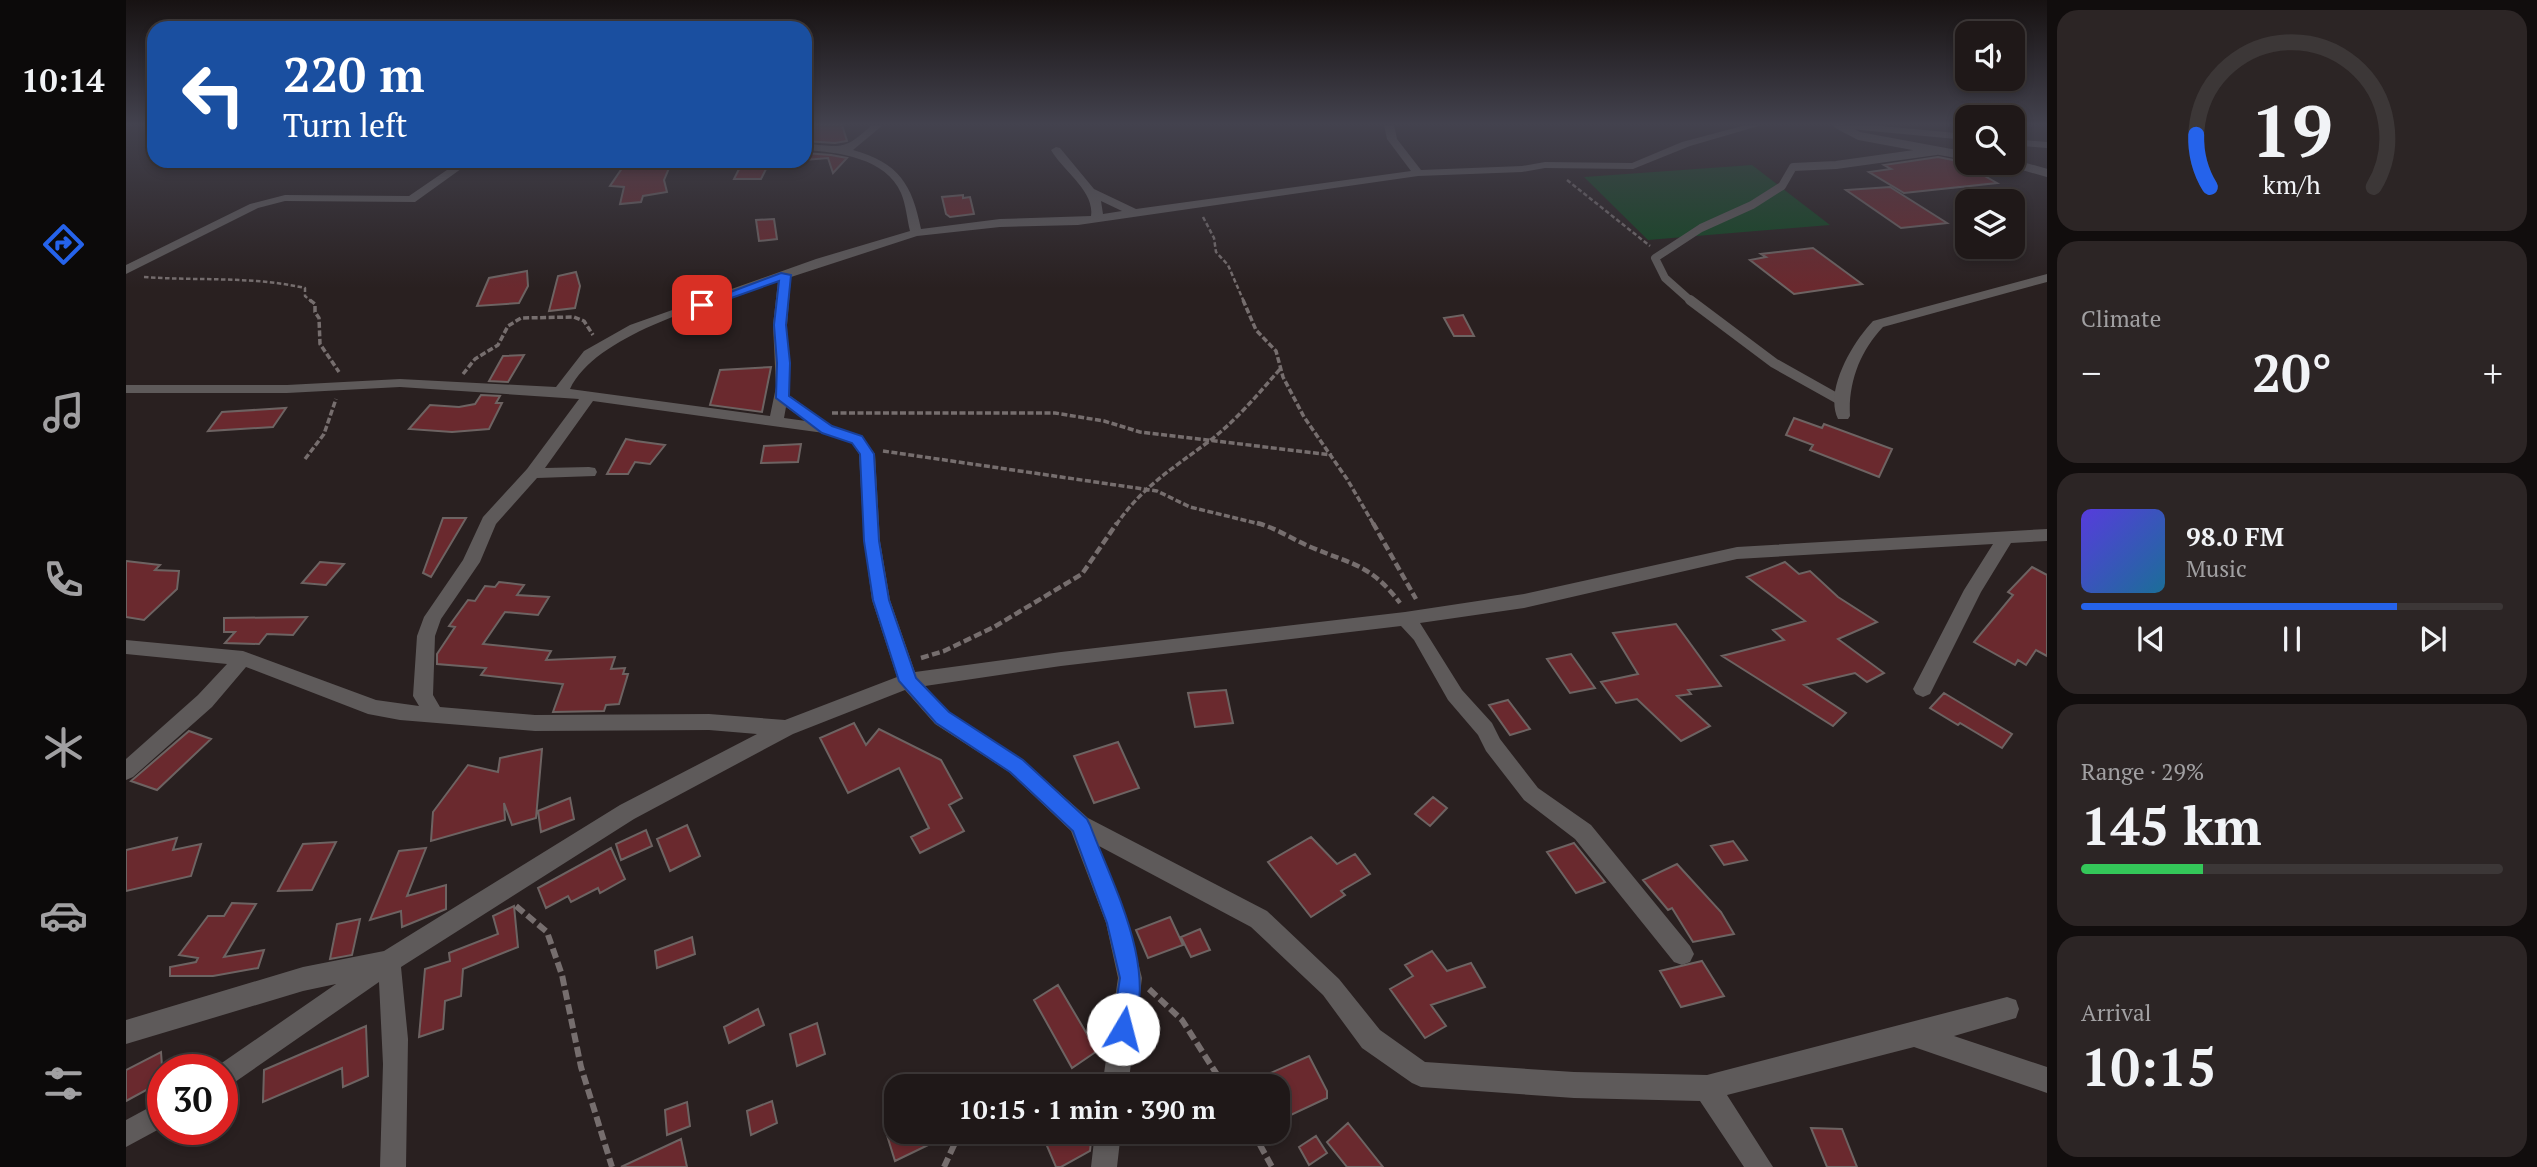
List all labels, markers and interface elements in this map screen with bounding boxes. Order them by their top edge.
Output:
map controls [1955,21,2025,259]
button: sound [1955,21,2025,91]
text: 220 m [283,41,425,106]
icon: left [168,49,259,140]
text: 10:14 [21,59,105,101]
text: 19 [2251,81,2333,178]
text: Turn left [283,104,407,146]
button: search [1955,105,2025,175]
text: km/h [2263,168,2321,201]
button: layers [1955,189,2025,259]
icon: directions [39,220,88,269]
pin [672,275,732,335]
icon: arrive [683,286,721,324]
text: Climate [2081,303,2161,334]
text: 20° [2252,338,2332,407]
text: − [2081,348,2101,398]
text: + [2483,348,2503,398]
icon: music [39,388,88,437]
text: 98.0 FM [2186,519,2284,553]
text: Music [2186,553,2247,584]
icon: phone [39,555,88,604]
icon: previous [2132,620,2170,658]
icon: pause [2273,620,2311,658]
icon: next [2414,620,2452,658]
icon: climate [39,723,88,772]
text: Range · 29% [2081,756,2204,787]
text: 145 km [2081,791,2262,860]
icon: car [39,891,88,940]
position arrow [1086,992,1160,1066]
text: Arrival [2081,997,2152,1028]
text: 10:15 [2081,1032,2216,1101]
speed limit sign: 30 [147,1054,238,1145]
icon: filters [39,1059,88,1108]
text: 10:15 · 1 min · 390 m [958,1092,1216,1126]

